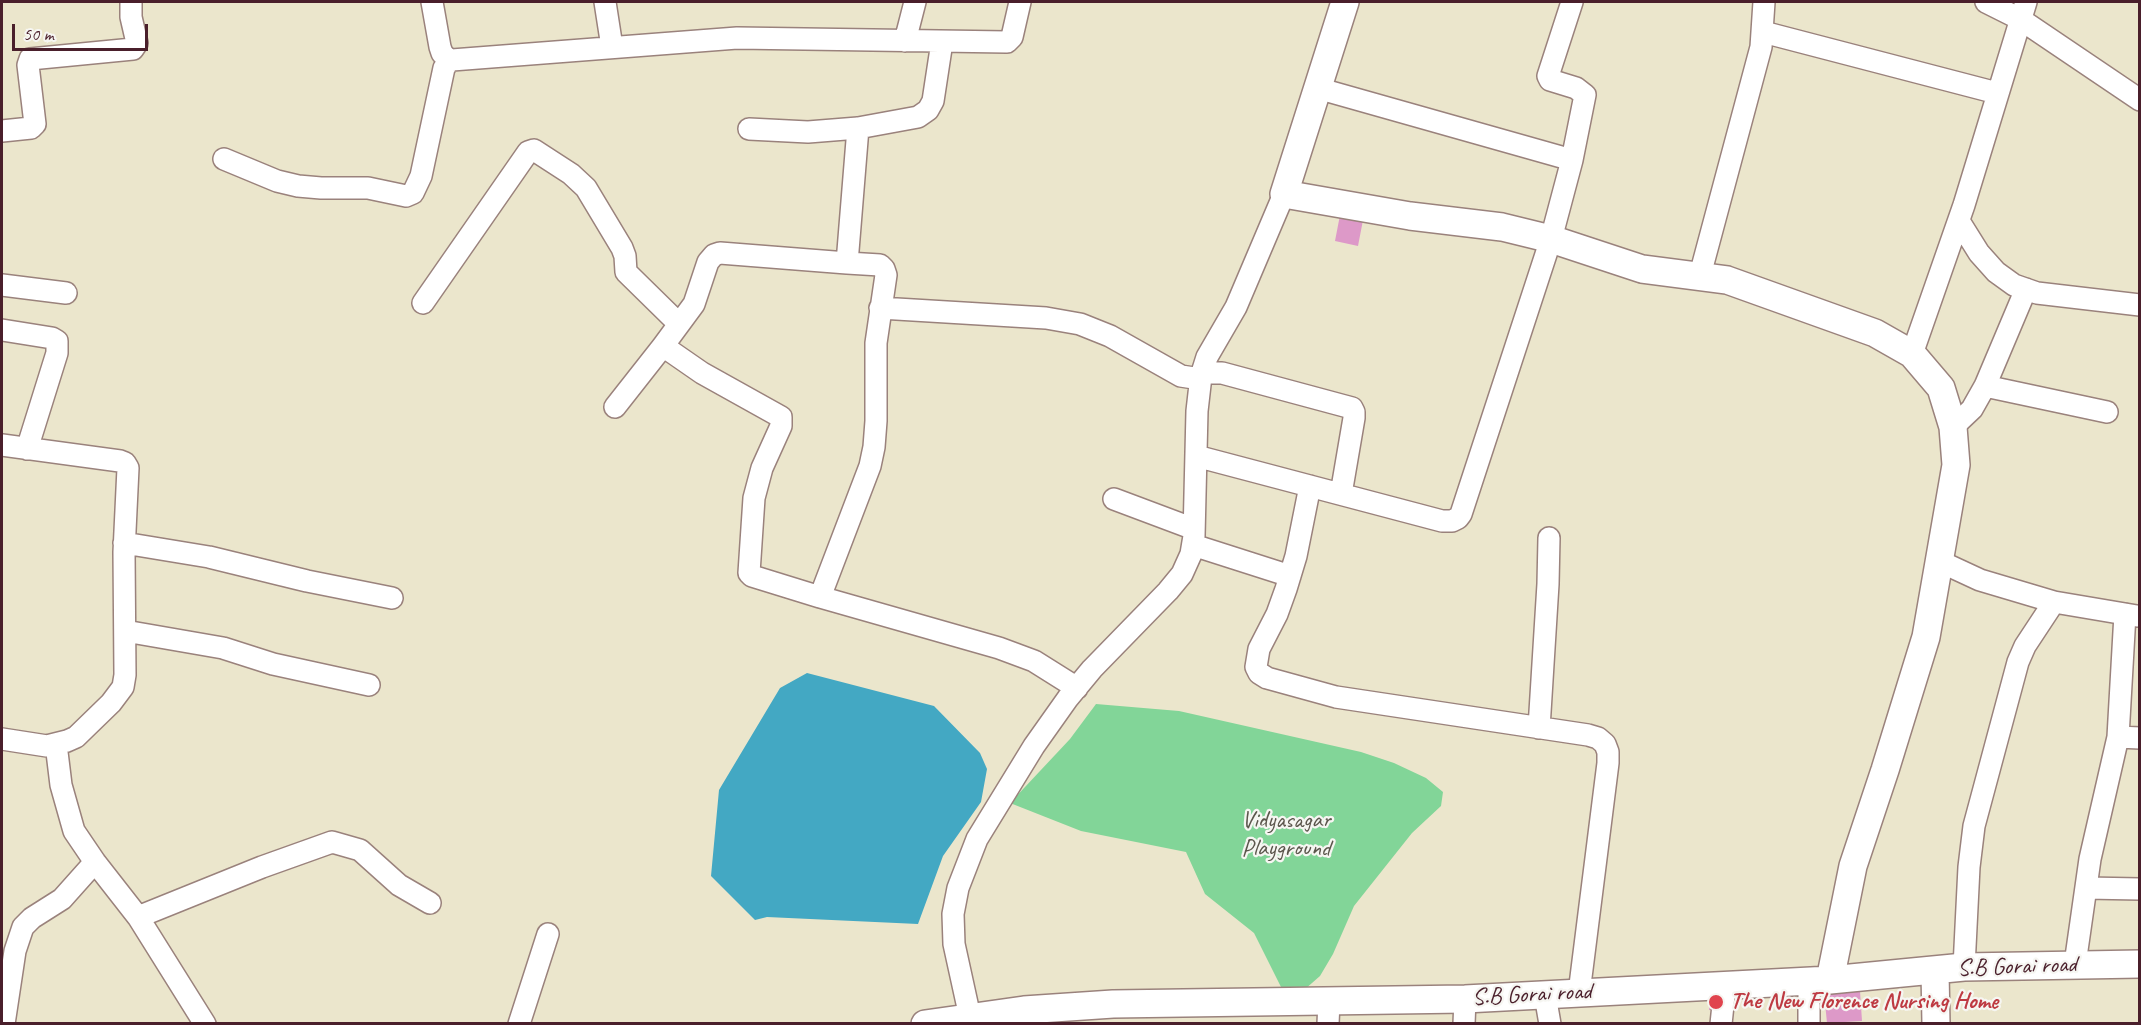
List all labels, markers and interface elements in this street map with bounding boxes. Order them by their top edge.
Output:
scale bar [15,12,152,50]
text: 50 m [23,23,54,45]
park label: Vidyasagar Playground [1241,807,1331,863]
street label: S.B Gorai road [1957,951,2077,983]
street label: S.B Gorai road [1472,977,1592,1013]
place label: The New Florence Nursing Home [1730,988,1998,1016]
marker: The New Florence Nursing Home [1707,993,1725,1011]

